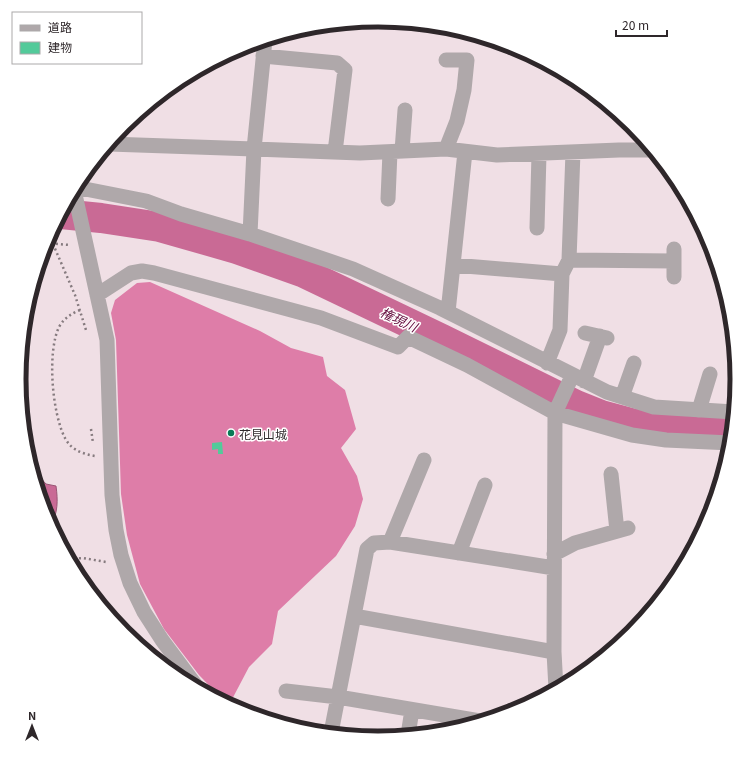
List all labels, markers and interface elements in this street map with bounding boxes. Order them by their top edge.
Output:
legend [12,12,142,64]
scale bar [616,12,667,38]
text: 20 m [622,16,649,33]
text: 道路 [48,18,72,35]
text: 建物 [48,38,72,55]
water label: 権現川 [377,302,422,337]
place label: 花見山城 [239,425,287,442]
marker: 花見山城 [226,428,236,438]
north arrow [12,706,52,746]
text: N [28,707,36,723]

